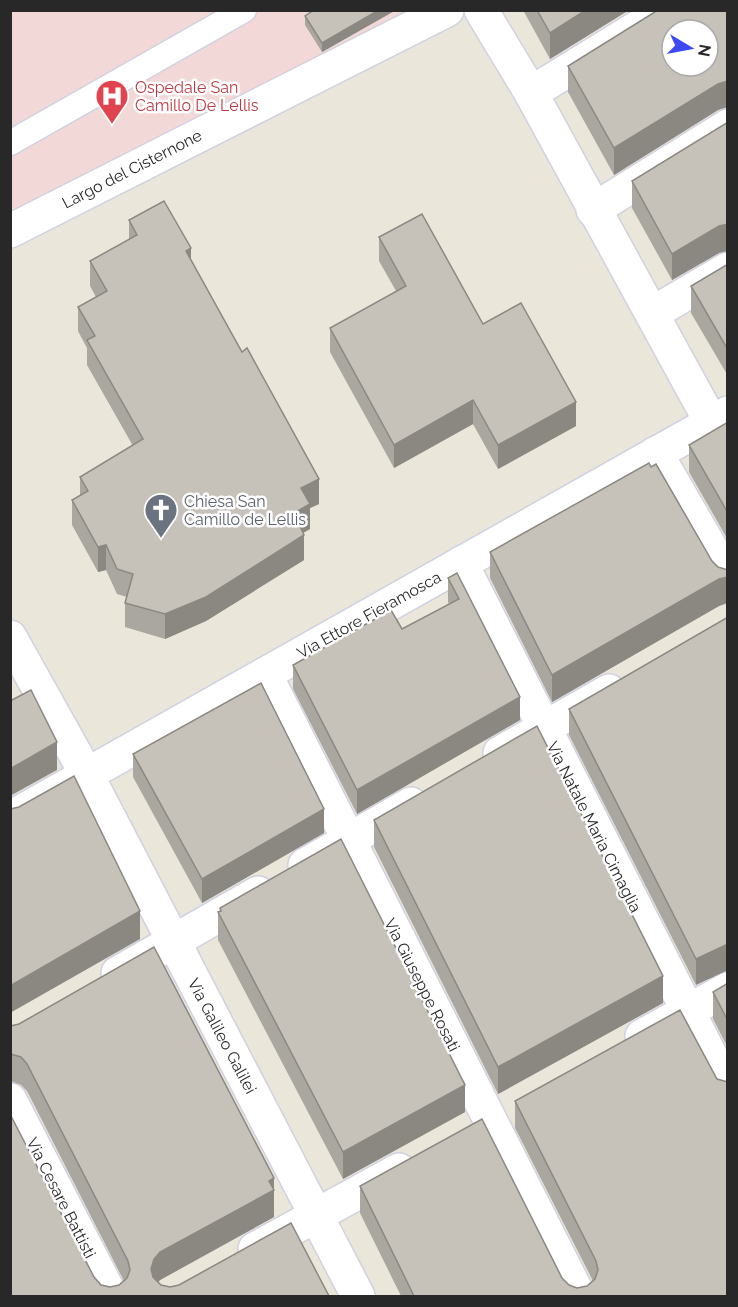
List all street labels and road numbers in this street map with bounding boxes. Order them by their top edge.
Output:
street label: Largo del Cisternone [59,126,205,212]
street label: Via Ettore Fieramosca [294,567,444,663]
street label: Via Natale Maria Cimaglia [543,739,645,915]
street label: Via Giuseppe Rosati [380,915,464,1055]
street label: Via Galileo Galilei [184,975,260,1097]
street label: Via Cesare Battisti [22,1134,100,1262]

